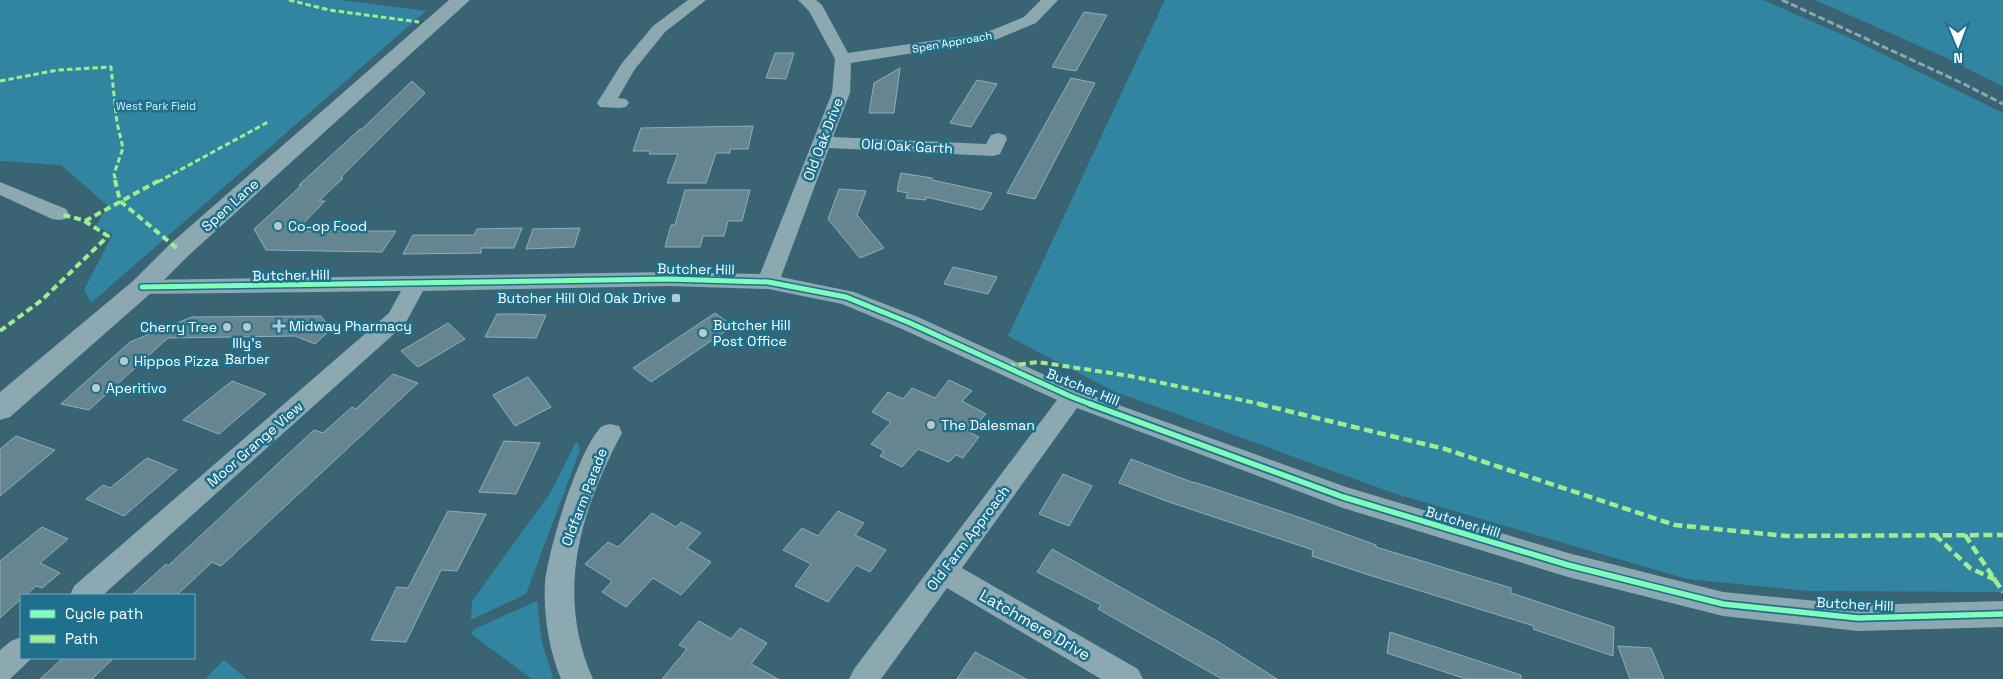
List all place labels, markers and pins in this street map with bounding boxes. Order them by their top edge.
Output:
place label: Co-op Food [288,217,367,235]
marker: Co-op Food [272,220,284,232]
place label: Butcher Hill Old Oak Drive [497,289,666,307]
marker: Butcher Hill Old Oak Drive [670,292,682,304]
place label: Butcher Hill Post Office [713,316,791,350]
place label: Midway Pharmacy [289,317,412,335]
place label: Cherry Tree [140,318,217,336]
marker: Midway Pharmacy [273,320,285,332]
marker: Cherry Tree [221,321,233,333]
marker: Illy's Barber [241,321,253,333]
marker: Butcher Hill Post Office [697,327,709,339]
place label: Illy's Barber [224,334,270,368]
place label: Hippos Pizza [134,352,219,370]
marker: Hippos Pizza [118,355,130,367]
place label: Aperitivo [106,379,167,397]
marker: Aperitivo [90,382,102,394]
place label: The Dalesman [941,416,1035,434]
marker: The Dalesman [925,419,937,431]

